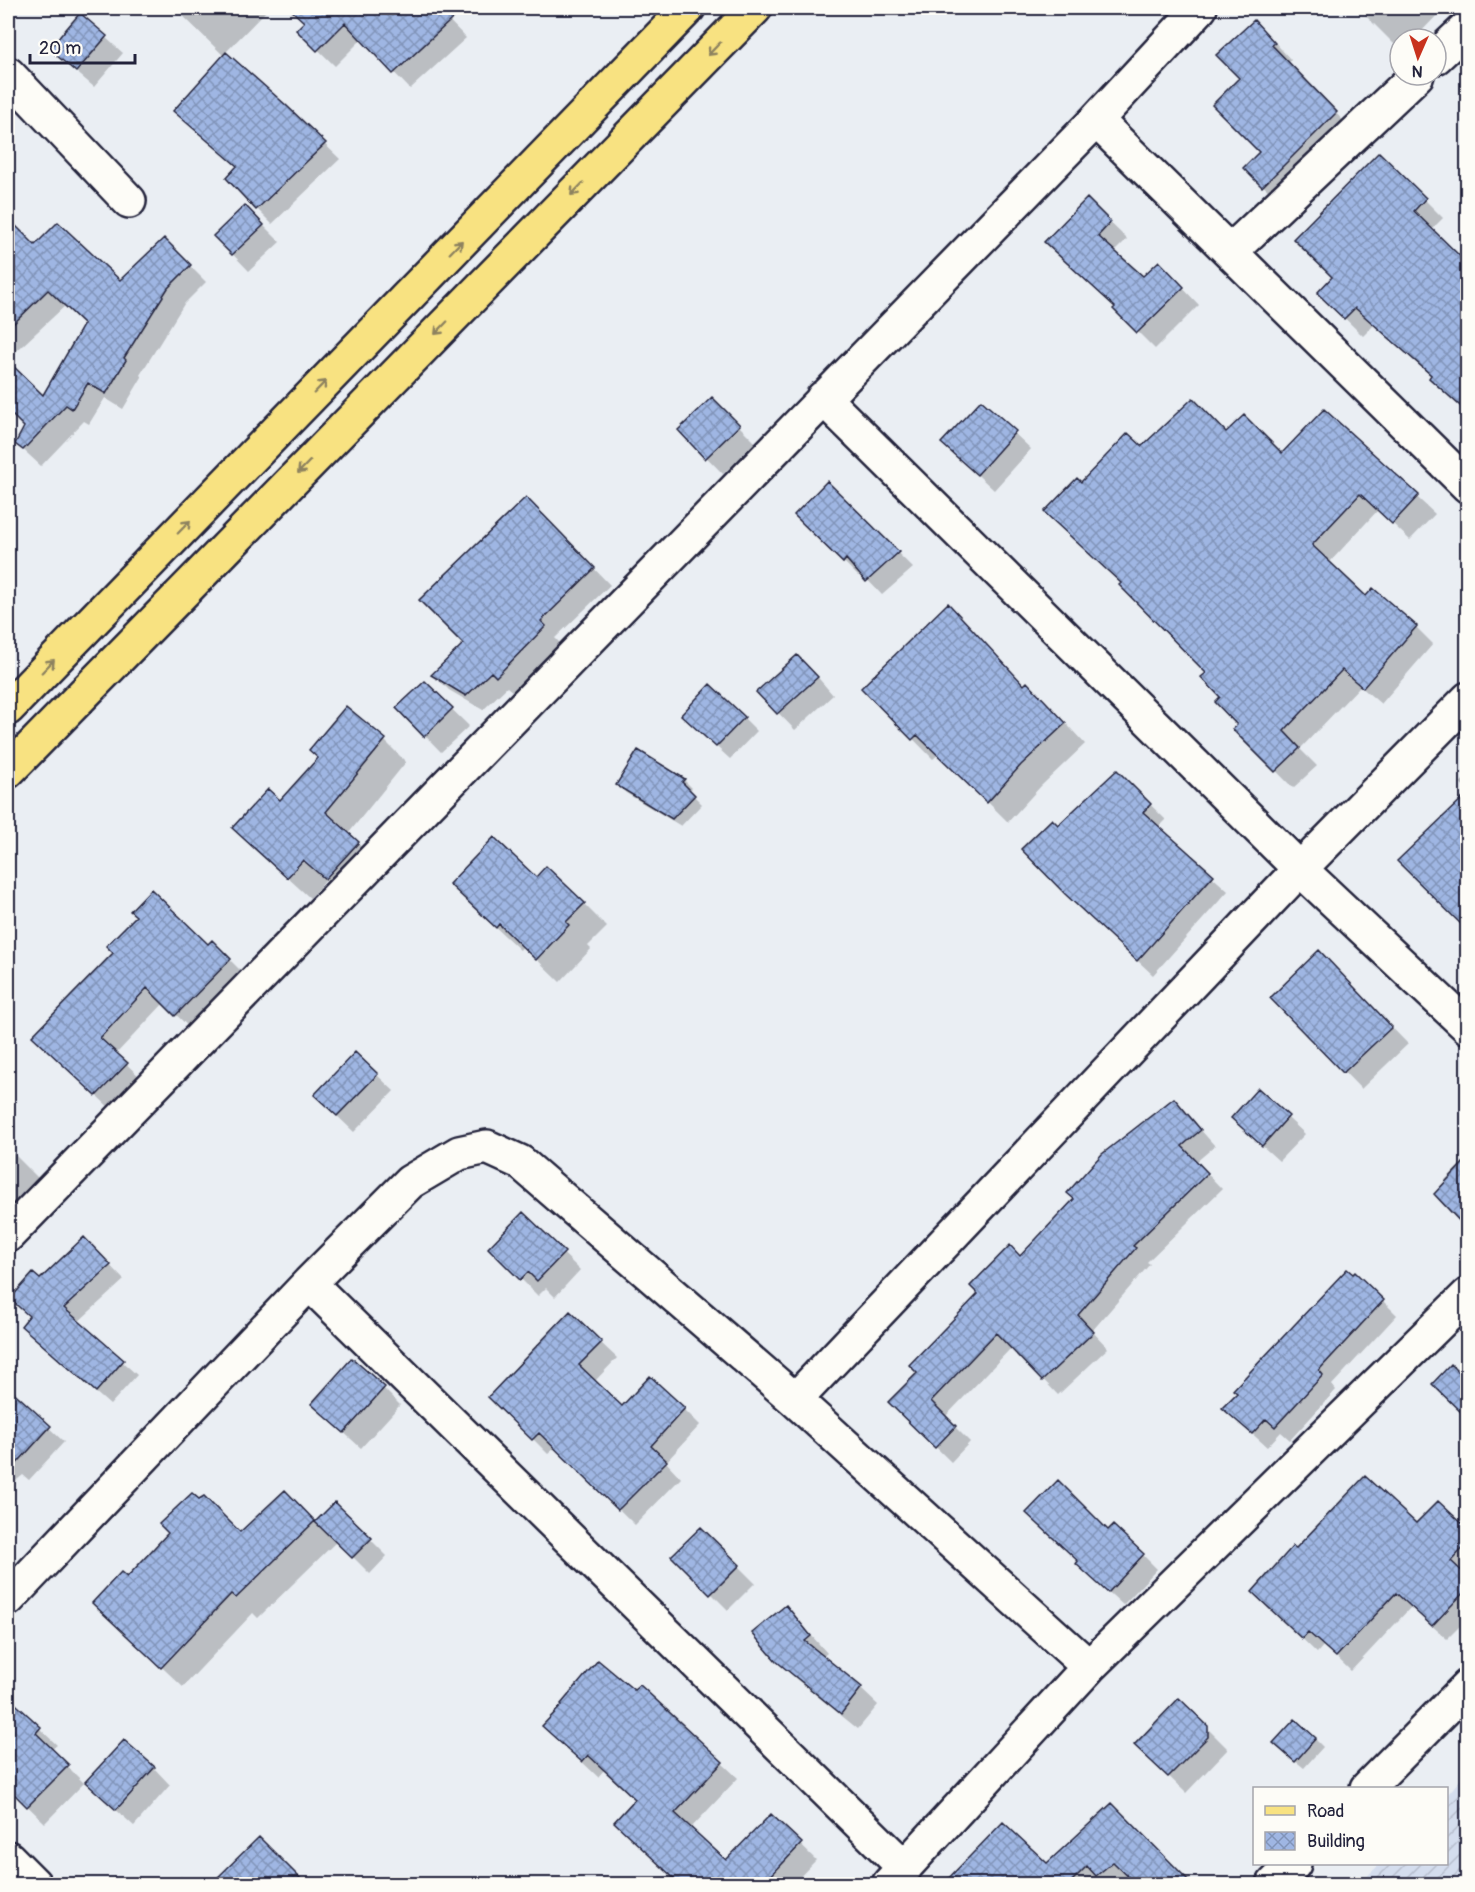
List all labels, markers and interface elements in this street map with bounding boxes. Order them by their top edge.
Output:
scale bar [30,27,135,65]
north arrow [1388,27,1448,87]
text: 20 m [39,37,81,60]
one-way arrow [706,42,721,57]
text: N [1411,61,1423,81]
one-way arrow [570,181,584,196]
one-way arrow [448,239,463,254]
one-way arrow [433,320,448,335]
one-way arrow [313,379,327,394]
one-way arrow [297,460,311,475]
one-way arrow [177,519,192,534]
one-way arrow [41,659,56,674]
legend [1253,1787,1448,1865]
text: Road [1307,1800,1344,1823]
text: Building [1307,1830,1365,1853]

